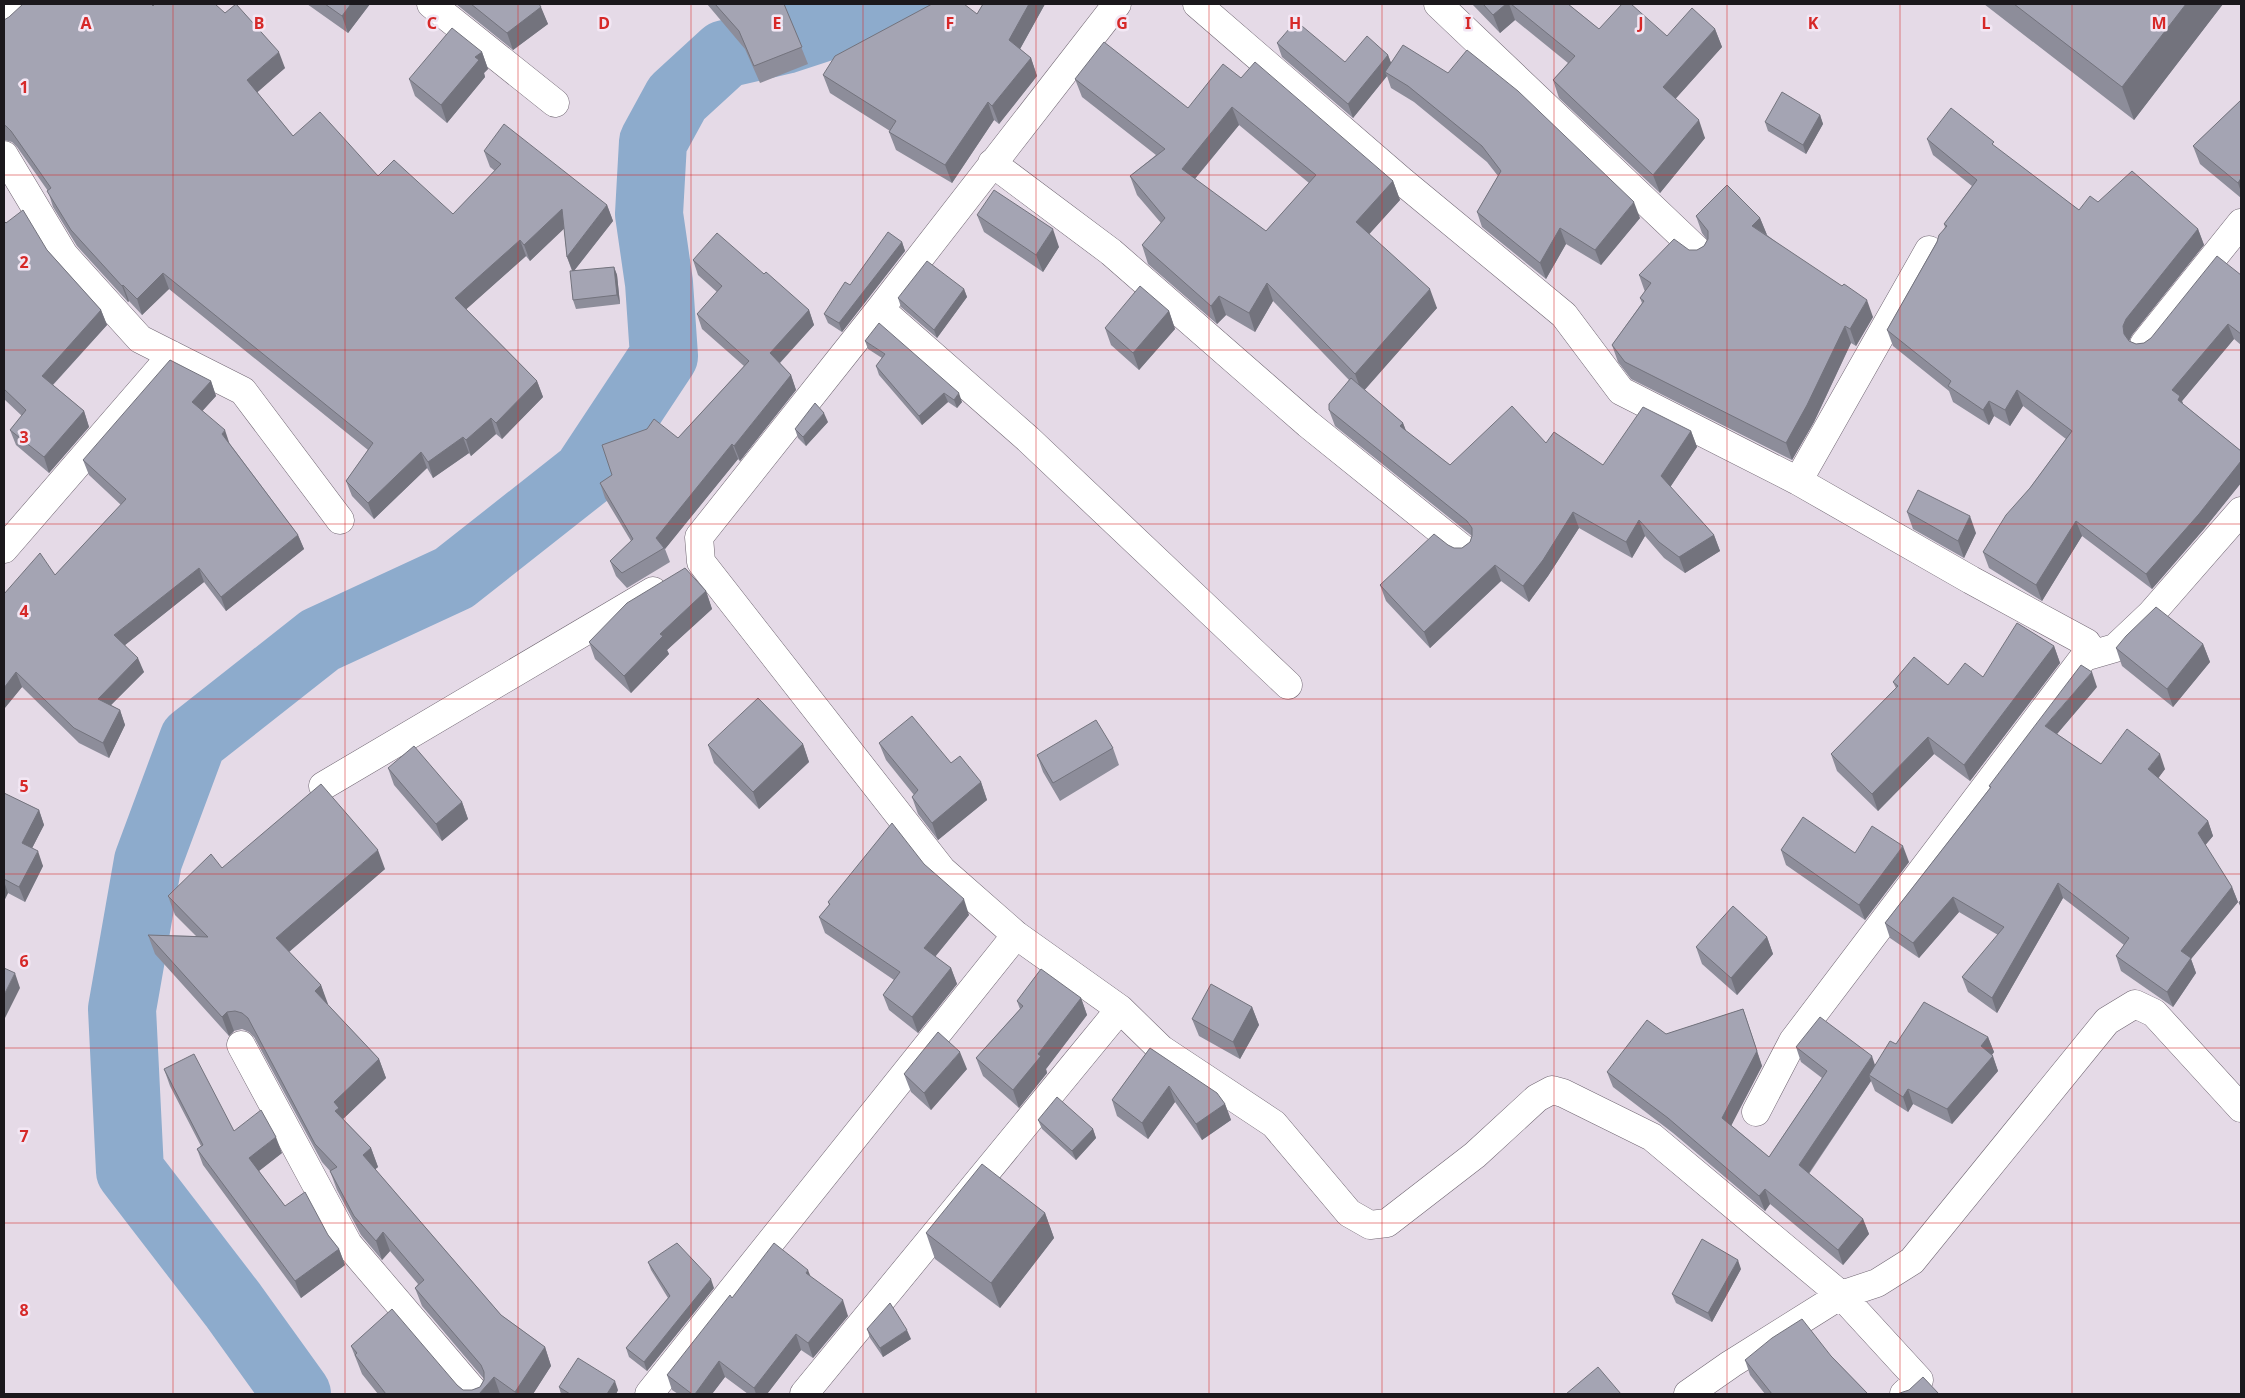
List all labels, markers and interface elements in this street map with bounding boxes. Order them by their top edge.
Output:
text: A [80,12,92,34]
text: B [254,12,264,34]
text: C [427,12,437,34]
text: D [598,12,610,34]
text: E [773,12,782,34]
text: F [946,12,954,34]
text: G [1116,12,1128,34]
text: H [1289,12,1301,34]
text: I [1465,12,1471,34]
text: J [1636,12,1644,34]
text: K [1808,12,1819,34]
text: L [1982,12,1991,34]
text: M [2151,12,2167,34]
text: 1 [19,76,29,98]
text: 2 [19,251,29,273]
text: 3 [19,426,29,448]
text: 4 [19,600,29,622]
text: 5 [19,775,29,797]
text: 6 [19,950,29,972]
text: 7 [19,1125,29,1147]
text: 8 [19,1299,29,1321]

